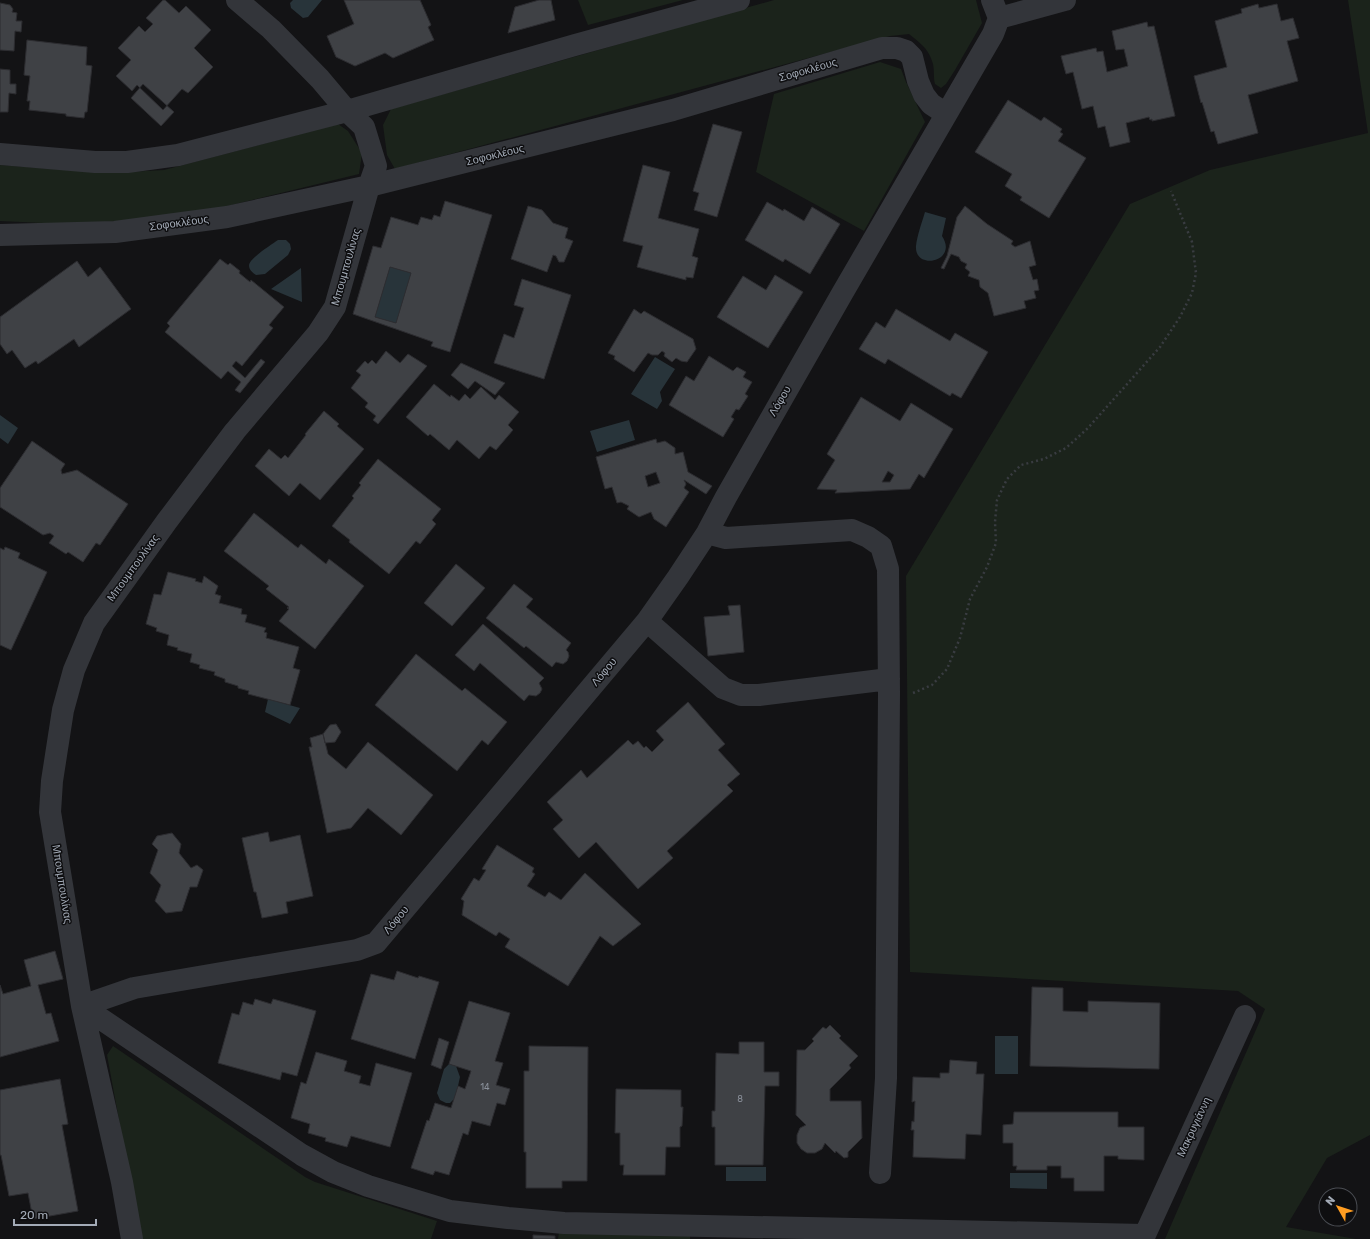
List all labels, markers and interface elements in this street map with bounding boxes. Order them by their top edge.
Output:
street label: Σοφοκλέους [778,56,838,84]
street label: Σοφοκλέους [465,141,525,169]
street label: Σοφοκλέους [149,212,209,234]
street label: Μπουμπουλίνας [329,227,363,307]
street label: Λόφου [766,384,794,418]
street label: Μπουμπουλίνας [104,532,162,604]
street label: Λόφου [589,655,619,689]
street label: Μπουμπουλίνας [49,844,75,924]
street label: Λόφου [381,903,411,937]
house number: 14 [480,1082,490,1092]
house number: 8 [737,1094,743,1104]
street label: Μακρυγιάννη [1174,1095,1214,1159]
north arrow [1318,1187,1358,1227]
text: N [1323,1194,1338,1208]
scale bar [14,1201,96,1227]
text: 20 m [20,1208,48,1222]

